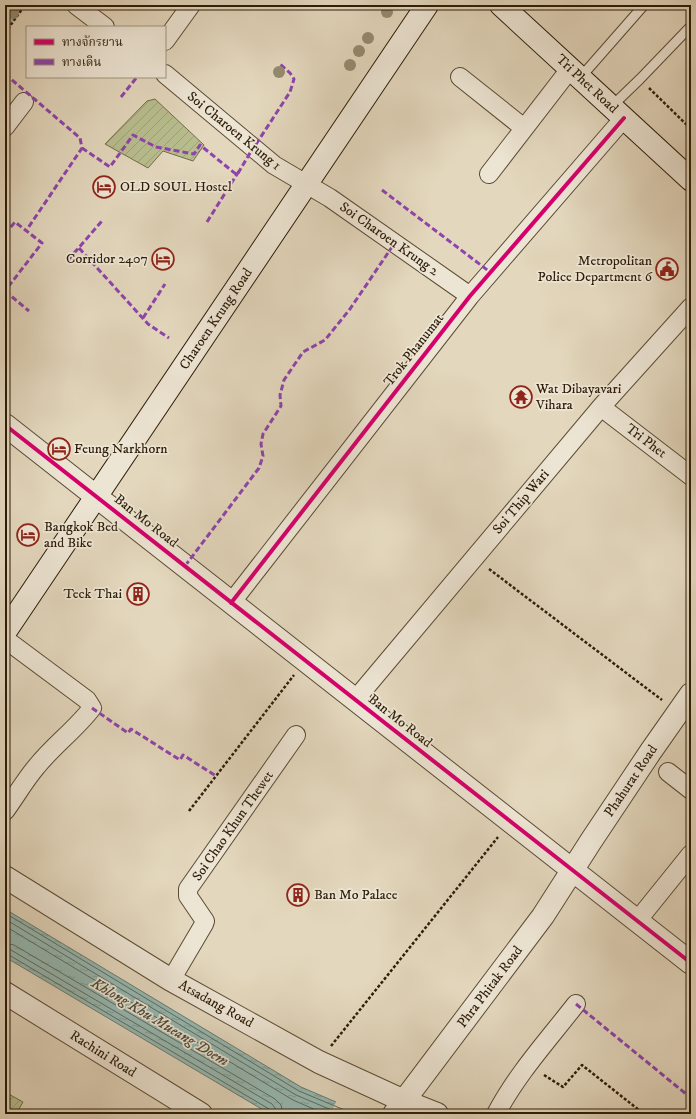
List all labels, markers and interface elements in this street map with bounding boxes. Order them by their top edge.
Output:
legend [26,26,166,78]
text: ทางจักรยาน [62,35,123,50]
street label: Tri Phet Road [552,51,622,117]
text: ทางเดิน [62,55,101,70]
street label: Soi Charoen Krung 1 [183,88,285,174]
hotel icon: OLD SOUL Hostel [91,174,117,200]
place label: OLD SOUL Hostel [120,178,233,196]
street label: Soi Charoen Krung 2 [336,198,442,280]
hotel icon: Corridor 2407 [150,246,176,272]
place label: Corridor 2407 [66,250,148,268]
place label: Metropolitan Police Department 6 [538,252,653,286]
public building icon: Metropolitan Police Department 6 [654,256,680,282]
street label: Charoen Krung Road [175,265,257,373]
street label: Trok Phanumat [380,310,448,390]
place label: Wat Dibayavari Vihara [535,380,622,414]
temple icon: Wat Dibayavari Vihara [508,384,534,410]
street label: Tri Phet [622,420,670,463]
hotel icon: Feung Narkhorn [46,436,72,462]
place label: Feung Narkhorn [74,440,168,458]
street label: Soi Thip Wari [489,466,554,538]
street label: Ban Mo Road [110,490,182,552]
place label: Bangkok Bed and Bike [44,518,118,552]
hotel icon: Bangkok Bed and Bike [15,522,41,548]
building icon: Teck Thai [125,581,151,607]
place label: Teck Thai [64,585,122,603]
street label: Ban Mo Road [364,690,436,752]
street label: Phahurat Road [600,742,662,820]
street label: Soi Chao Khun Thewet [188,767,278,885]
building icon: Ban Mo Palace [285,882,311,908]
place label: Ban Mo Palace [314,886,398,904]
street label: Phra Phitak Road [453,942,527,1032]
water label: Khlong Khu Mueang Doem [87,973,232,1071]
street label: Atsadang Road [175,976,257,1032]
street label: Rachini Road [66,1026,140,1082]

